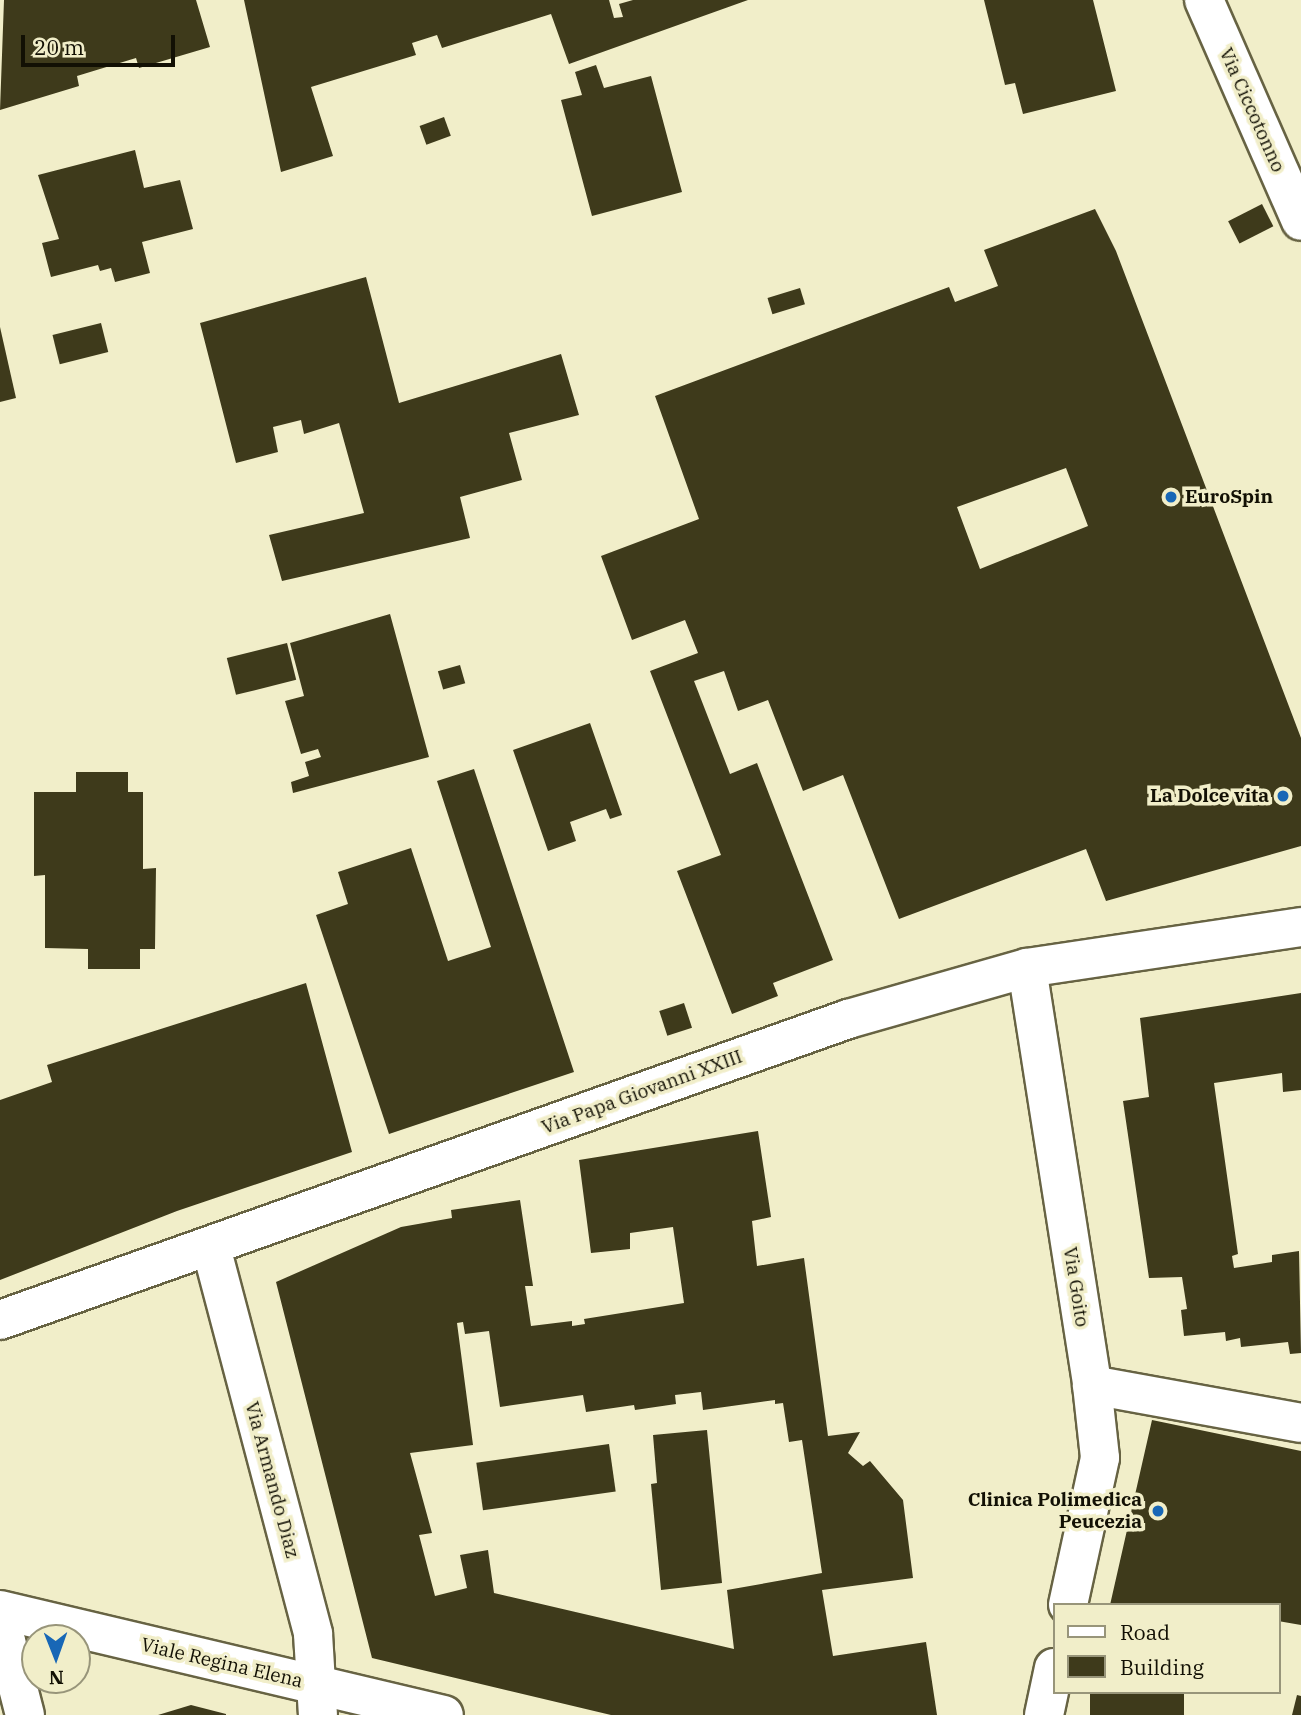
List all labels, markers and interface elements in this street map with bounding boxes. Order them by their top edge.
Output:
scale bar [24,21,178,65]
text: 20 m [34,33,84,61]
street label: Via Ciccotonno [1214,44,1290,176]
place label: EuroSpin [1185,486,1273,508]
marker: EuroSpin [1163,489,1179,505]
place label: La Dolce vita [1150,785,1269,807]
marker: La Dolce vita [1275,788,1291,804]
street label: Via Papa Giovanni XXIII [539,1045,745,1139]
street label: Via Goito [1058,1245,1094,1329]
street label: Via Armando Diaz [240,1399,304,1561]
place label: Clinica Polimedica Peucezia [968,1489,1142,1533]
marker: Clinica Polimedica Peucezia [1148,1501,1168,1521]
legend [1052,1603,1280,1694]
text: Road [1120,1618,1170,1646]
north arrow [21,1624,91,1694]
street label: Viale Regina Elena [139,1633,305,1693]
text: Building [1120,1653,1204,1681]
text: N [49,1666,64,1690]

